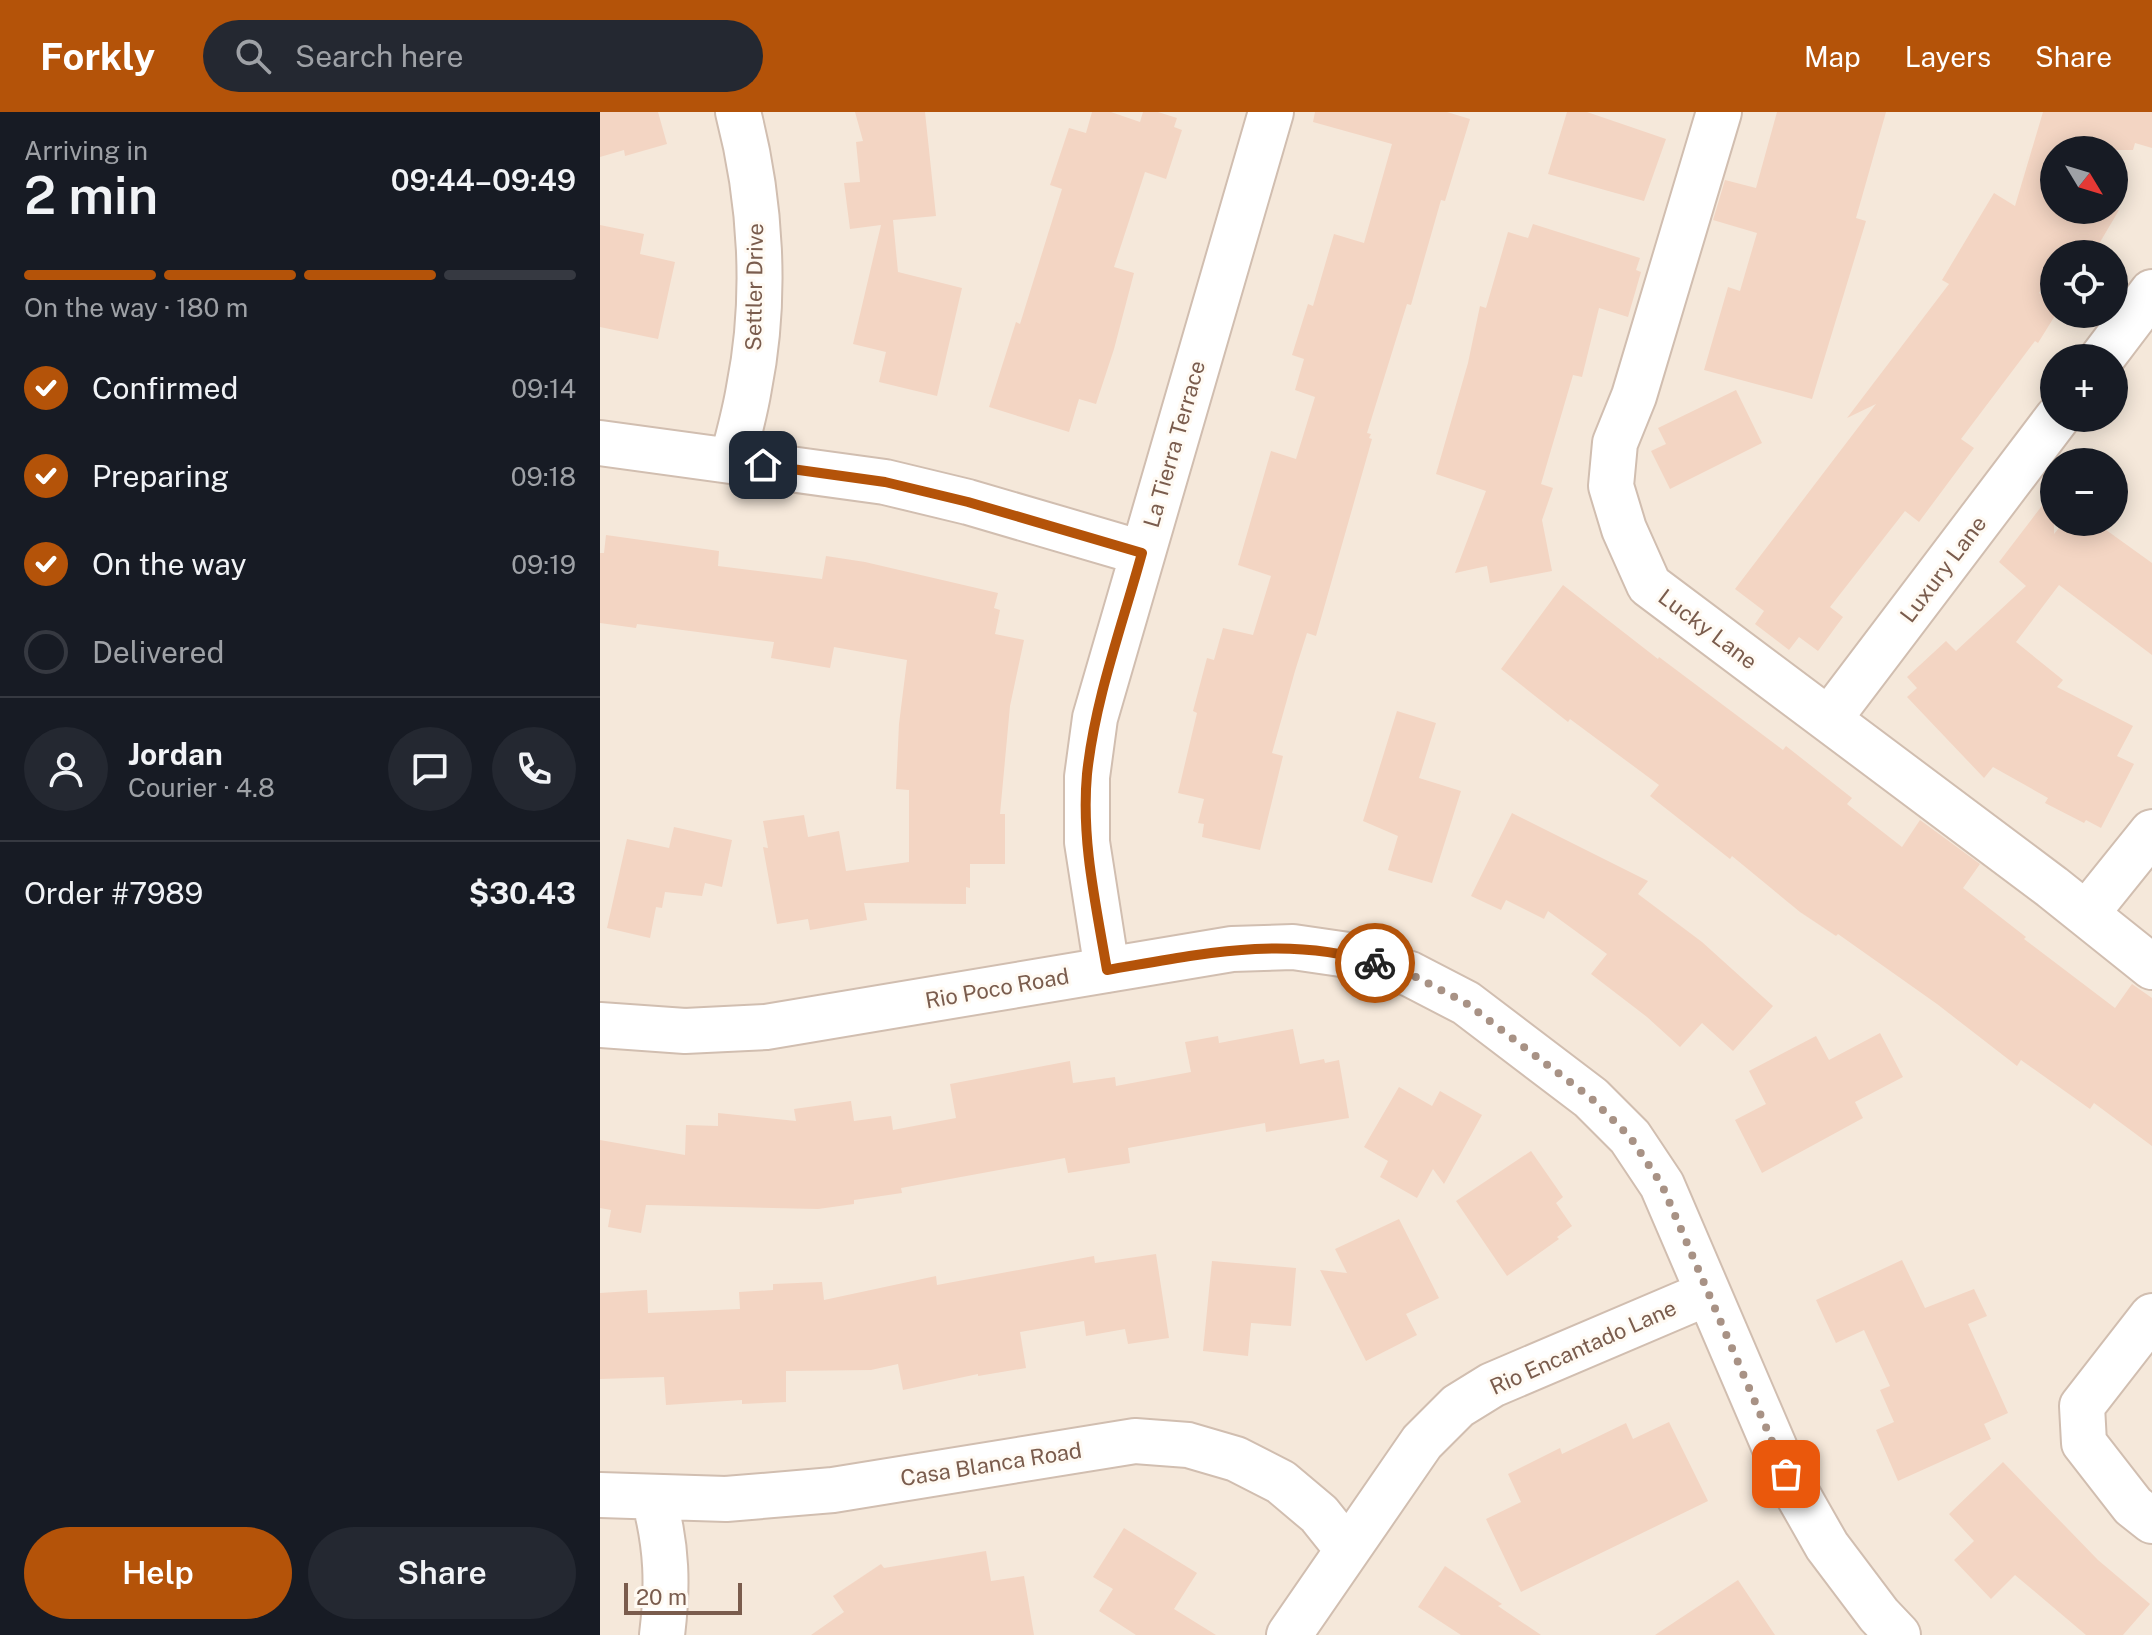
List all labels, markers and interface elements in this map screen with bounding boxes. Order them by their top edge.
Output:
search box [203,20,763,92]
text: Forkly [40,34,155,79]
icon: search [231,34,275,78]
text: Search here [295,38,463,74]
text: Map [1804,40,1861,73]
text: Layers [1905,40,1991,73]
text: Share [2035,40,2112,73]
text: Arriving in [24,135,148,166]
north arrow [2040,136,2128,224]
map controls [2040,136,2128,536]
text: 09:44–09:49 [391,162,576,198]
text: 2 min [24,165,158,226]
street label: Settler Drive [740,223,768,351]
button: locate [2040,240,2128,328]
text: On the way · 180 m [24,292,248,323]
button: + [2040,344,2128,432]
street label: La Tierra Terrace [1138,358,1210,530]
icon: check [24,366,68,410]
text: Confirmed [92,370,238,406]
text: 09:14 [511,373,576,404]
pin [729,431,797,499]
icon: home [741,443,785,487]
button: − [2040,448,2128,536]
icon: check [24,454,68,498]
text: Preparing [92,458,229,494]
text: 09:18 [511,461,576,492]
street label: Luxury Lane [1895,511,1991,627]
icon: check [24,542,68,586]
text: On the way [92,546,246,582]
text: 09:19 [511,549,576,580]
street label: Lucky Lane [1654,584,1762,674]
text: Delivered [92,634,224,670]
button: person [24,727,108,811]
button: chat [388,727,472,811]
button: phone [492,727,576,811]
text: Jordan [128,736,223,772]
text: Courier · 4.8 [128,772,275,803]
text: Order #7989 [24,875,203,911]
text: $30.43 [469,875,576,911]
courier [1335,923,1415,1003]
icon: bike [1353,941,1397,985]
street label: Rio Poco Road [923,963,1071,1013]
street label: Rio Encantado Lane [1486,1294,1680,1400]
street label: Casa Blanca Road [898,1437,1084,1491]
pin [1752,1440,1820,1508]
icon: bag [1764,1452,1808,1496]
button: Help [24,1527,292,1619]
button: Share [308,1527,576,1619]
scale bar [624,1579,742,1615]
text: 20 m [636,1584,687,1610]

